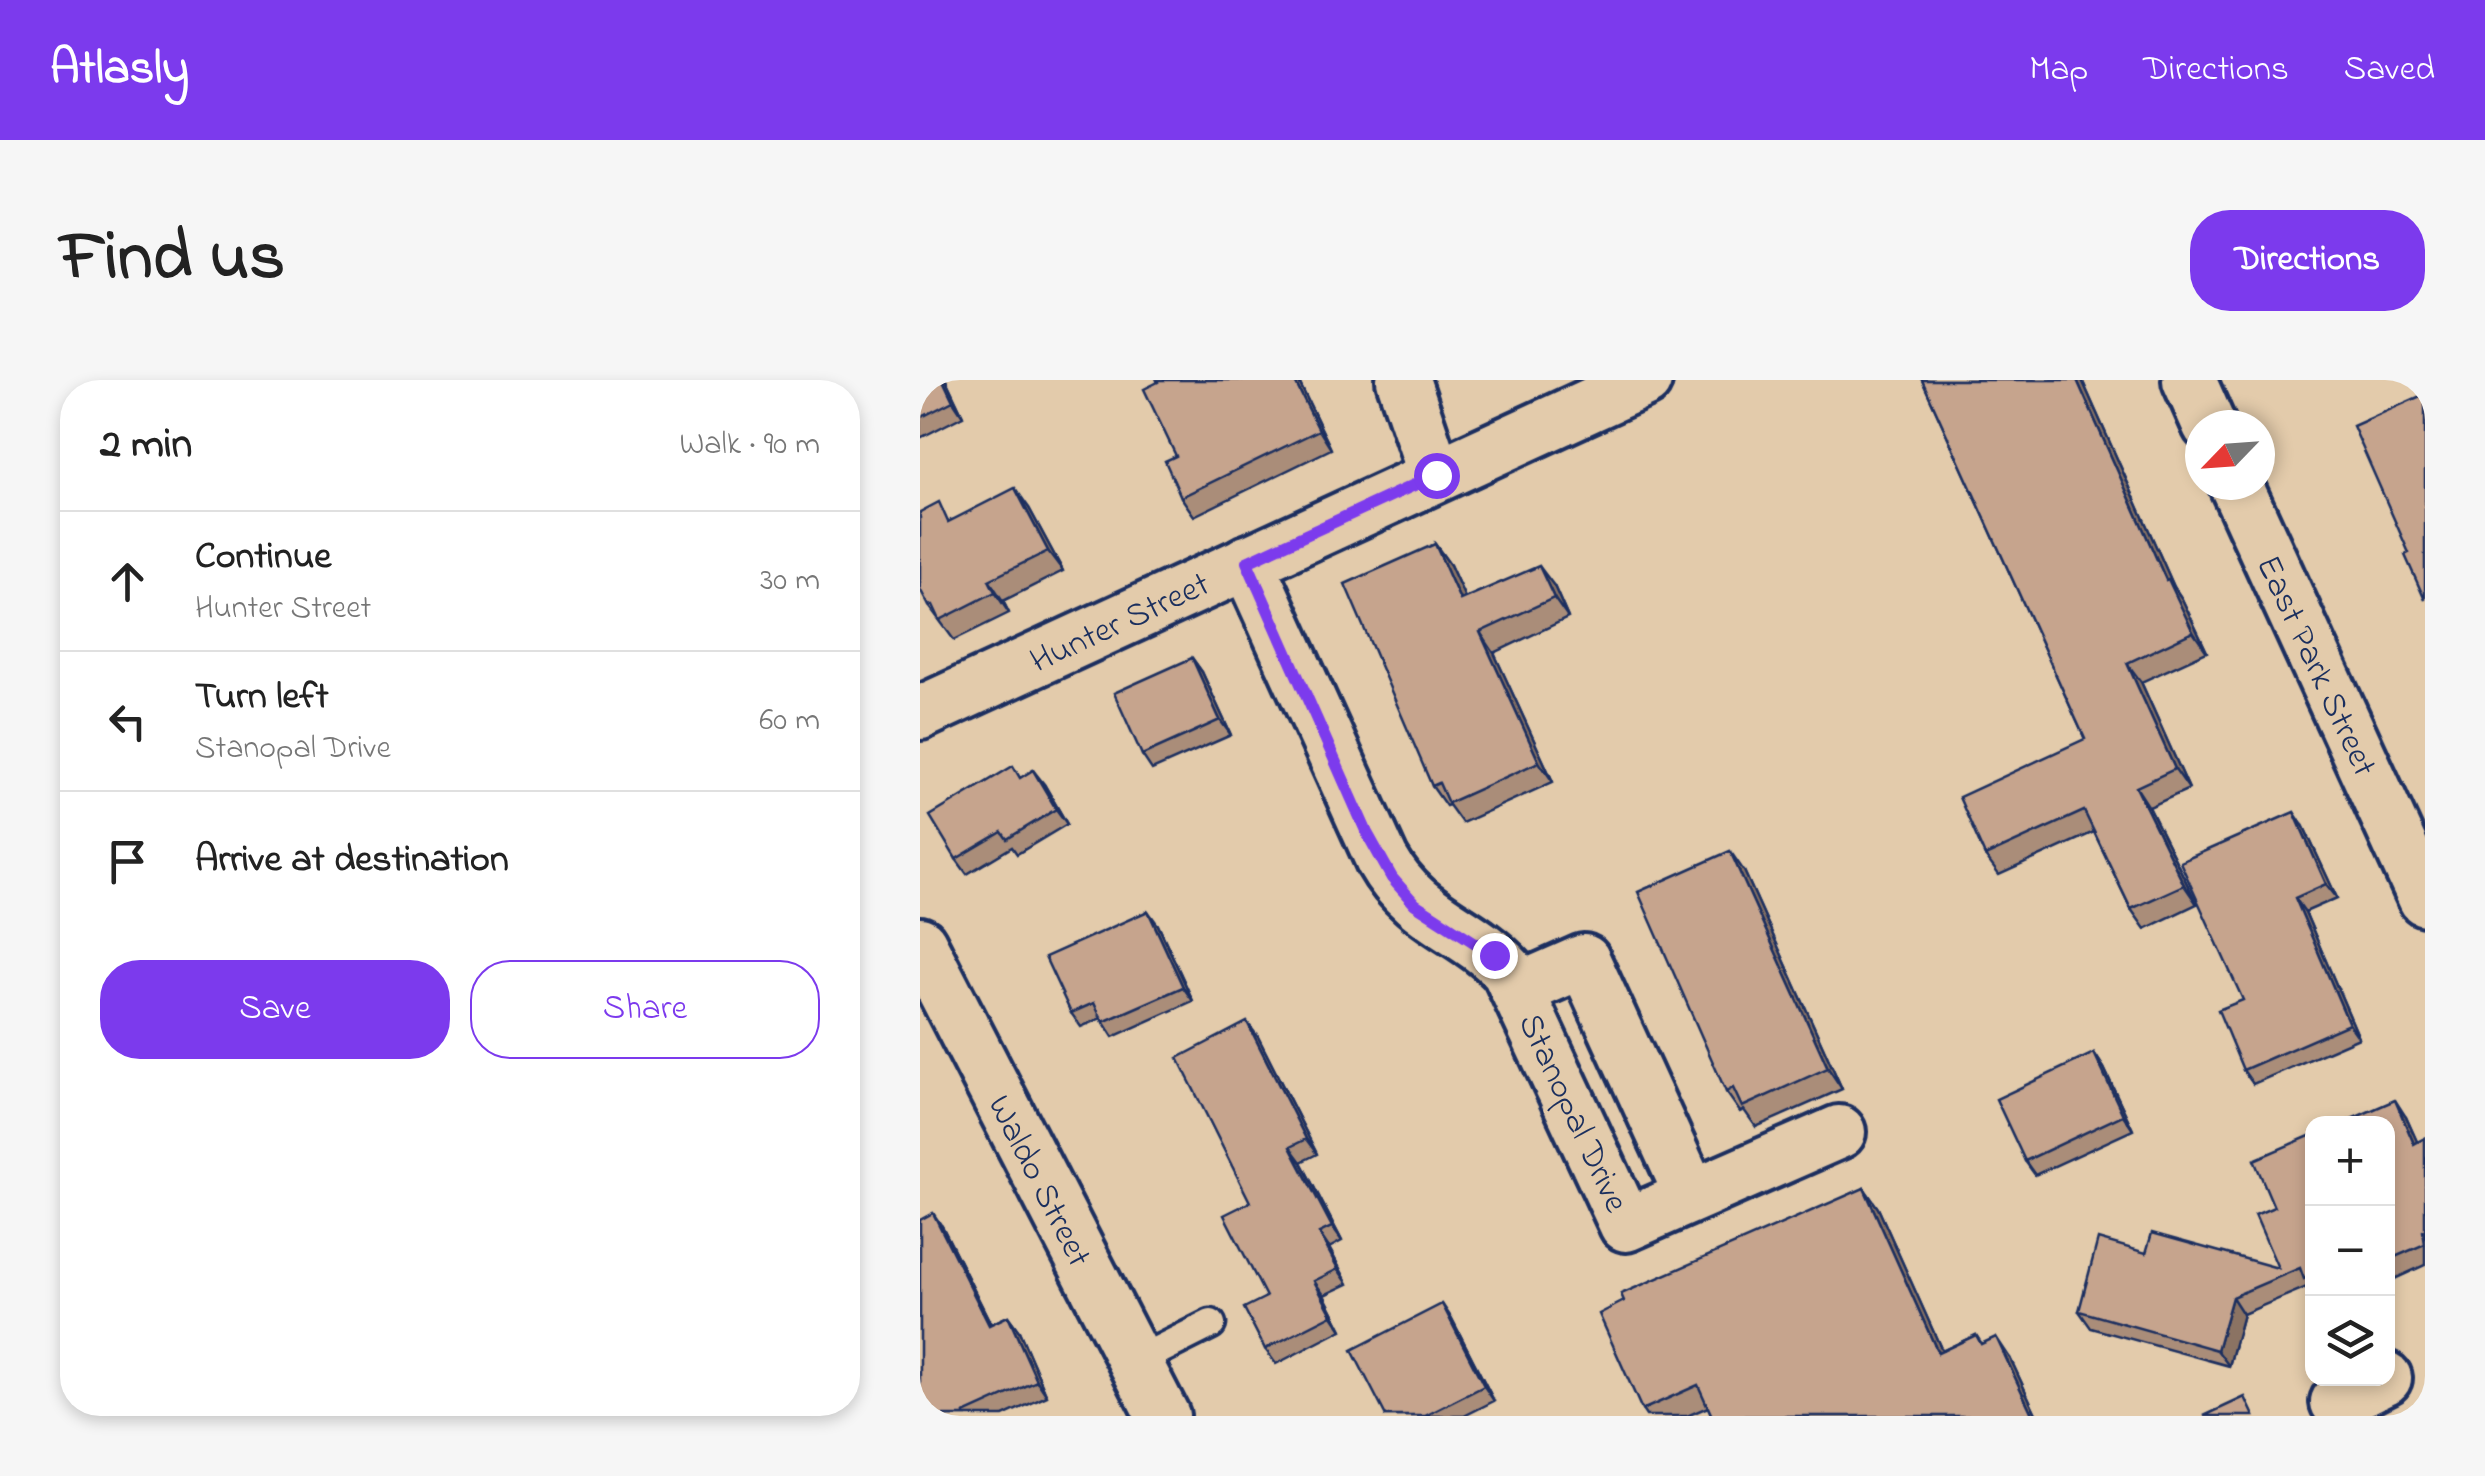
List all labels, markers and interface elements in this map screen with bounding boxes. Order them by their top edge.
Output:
text: Atlasly [50,35,189,105]
text: Map [2029,45,2088,96]
text: Directions [2143,45,2289,96]
text: Saved [2344,45,2435,96]
text: Find us [60,209,285,311]
button: Directions [2190,210,2425,311]
north arrow [2185,410,2275,500]
text: 2 min [100,415,192,476]
text: Walk · 90 m [679,422,820,469]
route start [1414,453,1460,499]
text: Continue [195,530,331,586]
street label: East Park Street [2241,548,2388,786]
icon: ahead [100,554,155,609]
text: 30 m [760,558,820,605]
street label: Hunter Street [1022,560,1219,688]
text: Hunter Street [195,586,371,633]
text: Turn left [195,670,328,726]
icon: left [100,694,155,749]
text: 60 m [759,698,820,745]
text: Stanopal Drive [195,726,391,773]
text: Arrive at destination [195,833,509,889]
icon: arrive [100,834,155,889]
route end [1472,933,1518,979]
button: Save [100,960,450,1059]
button: Share [470,960,820,1059]
street label: Stanopal Drive [1503,1006,1640,1222]
street label: Waldo Street [973,1087,1103,1277]
map controls [2305,1116,2395,1386]
button: + [2305,1116,2395,1206]
button: − [2305,1206,2395,1296]
button: layers [2305,1296,2395,1386]

